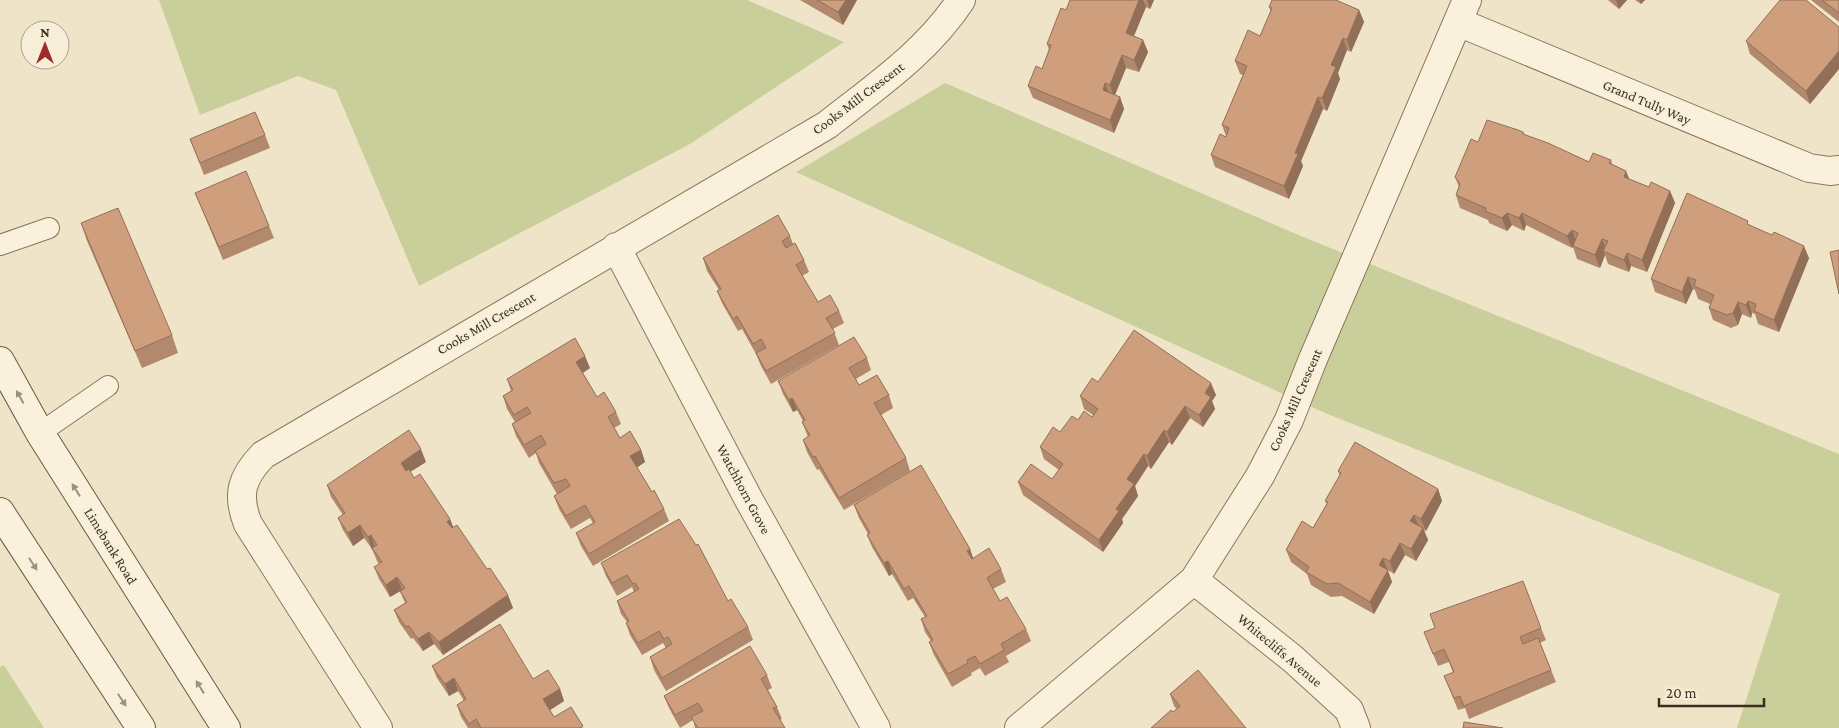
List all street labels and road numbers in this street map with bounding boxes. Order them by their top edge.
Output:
street label: Cooks Mill Crescent [809,58,907,138]
street label: Grand Tully Way [1601,76,1694,128]
street label: Cooks Mill Crescent [434,288,538,358]
street label: Cooks Mill Crescent [1265,346,1325,454]
street label: Watchhorn Grove [714,442,774,536]
street label: Limebank Road [81,505,141,588]
street label: Whitecliffs Avenue [1234,610,1326,690]

